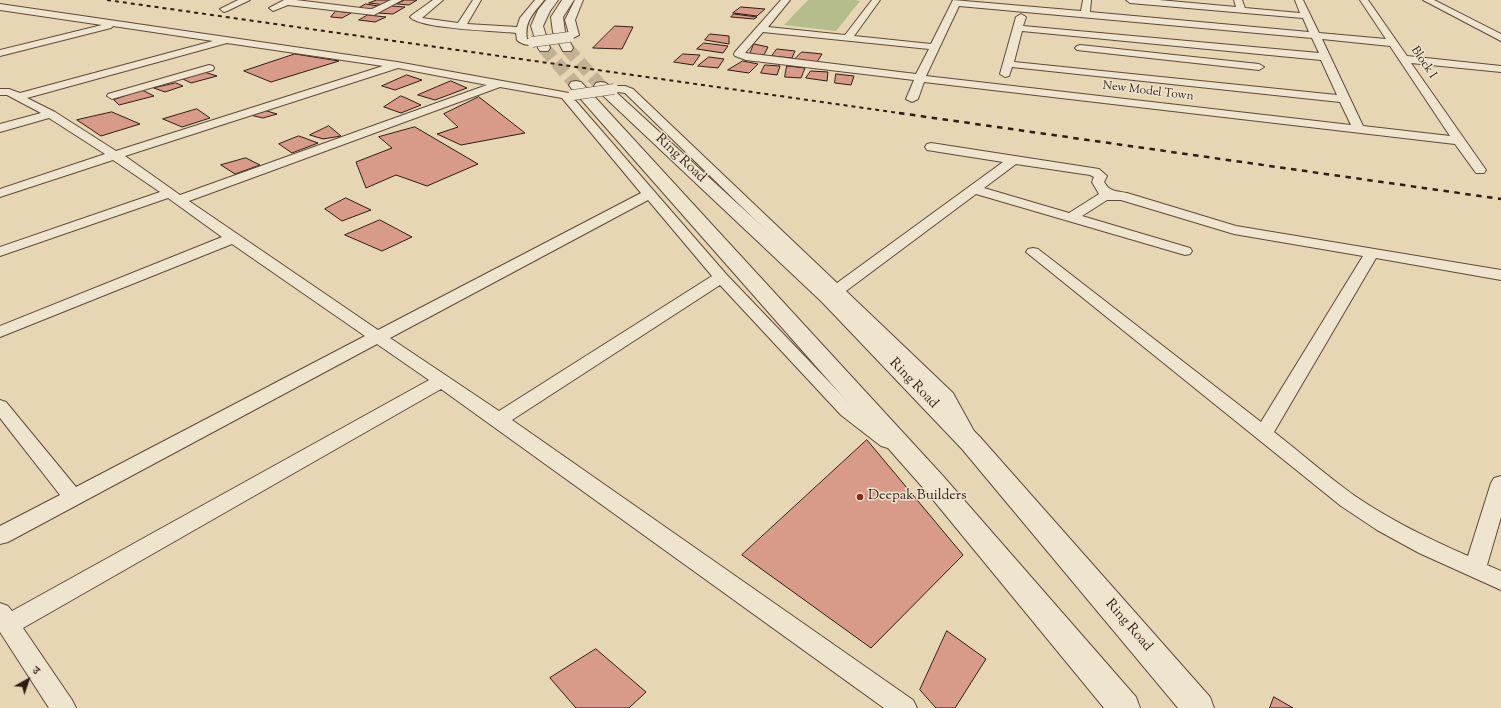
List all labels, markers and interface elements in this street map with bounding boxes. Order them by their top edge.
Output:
street label: Block I [1407,44,1439,82]
street label: New Model Town [1102,79,1194,105]
street label: Ring Road [651,131,709,187]
street label: Ring Road [885,355,941,413]
place label: Deepak Builders [868,489,967,505]
marker: Deepak Builders [855,492,865,502]
street label: Ring Road [1101,597,1155,655]
north arrow [8,660,48,700]
text: उ [28,663,43,679]

